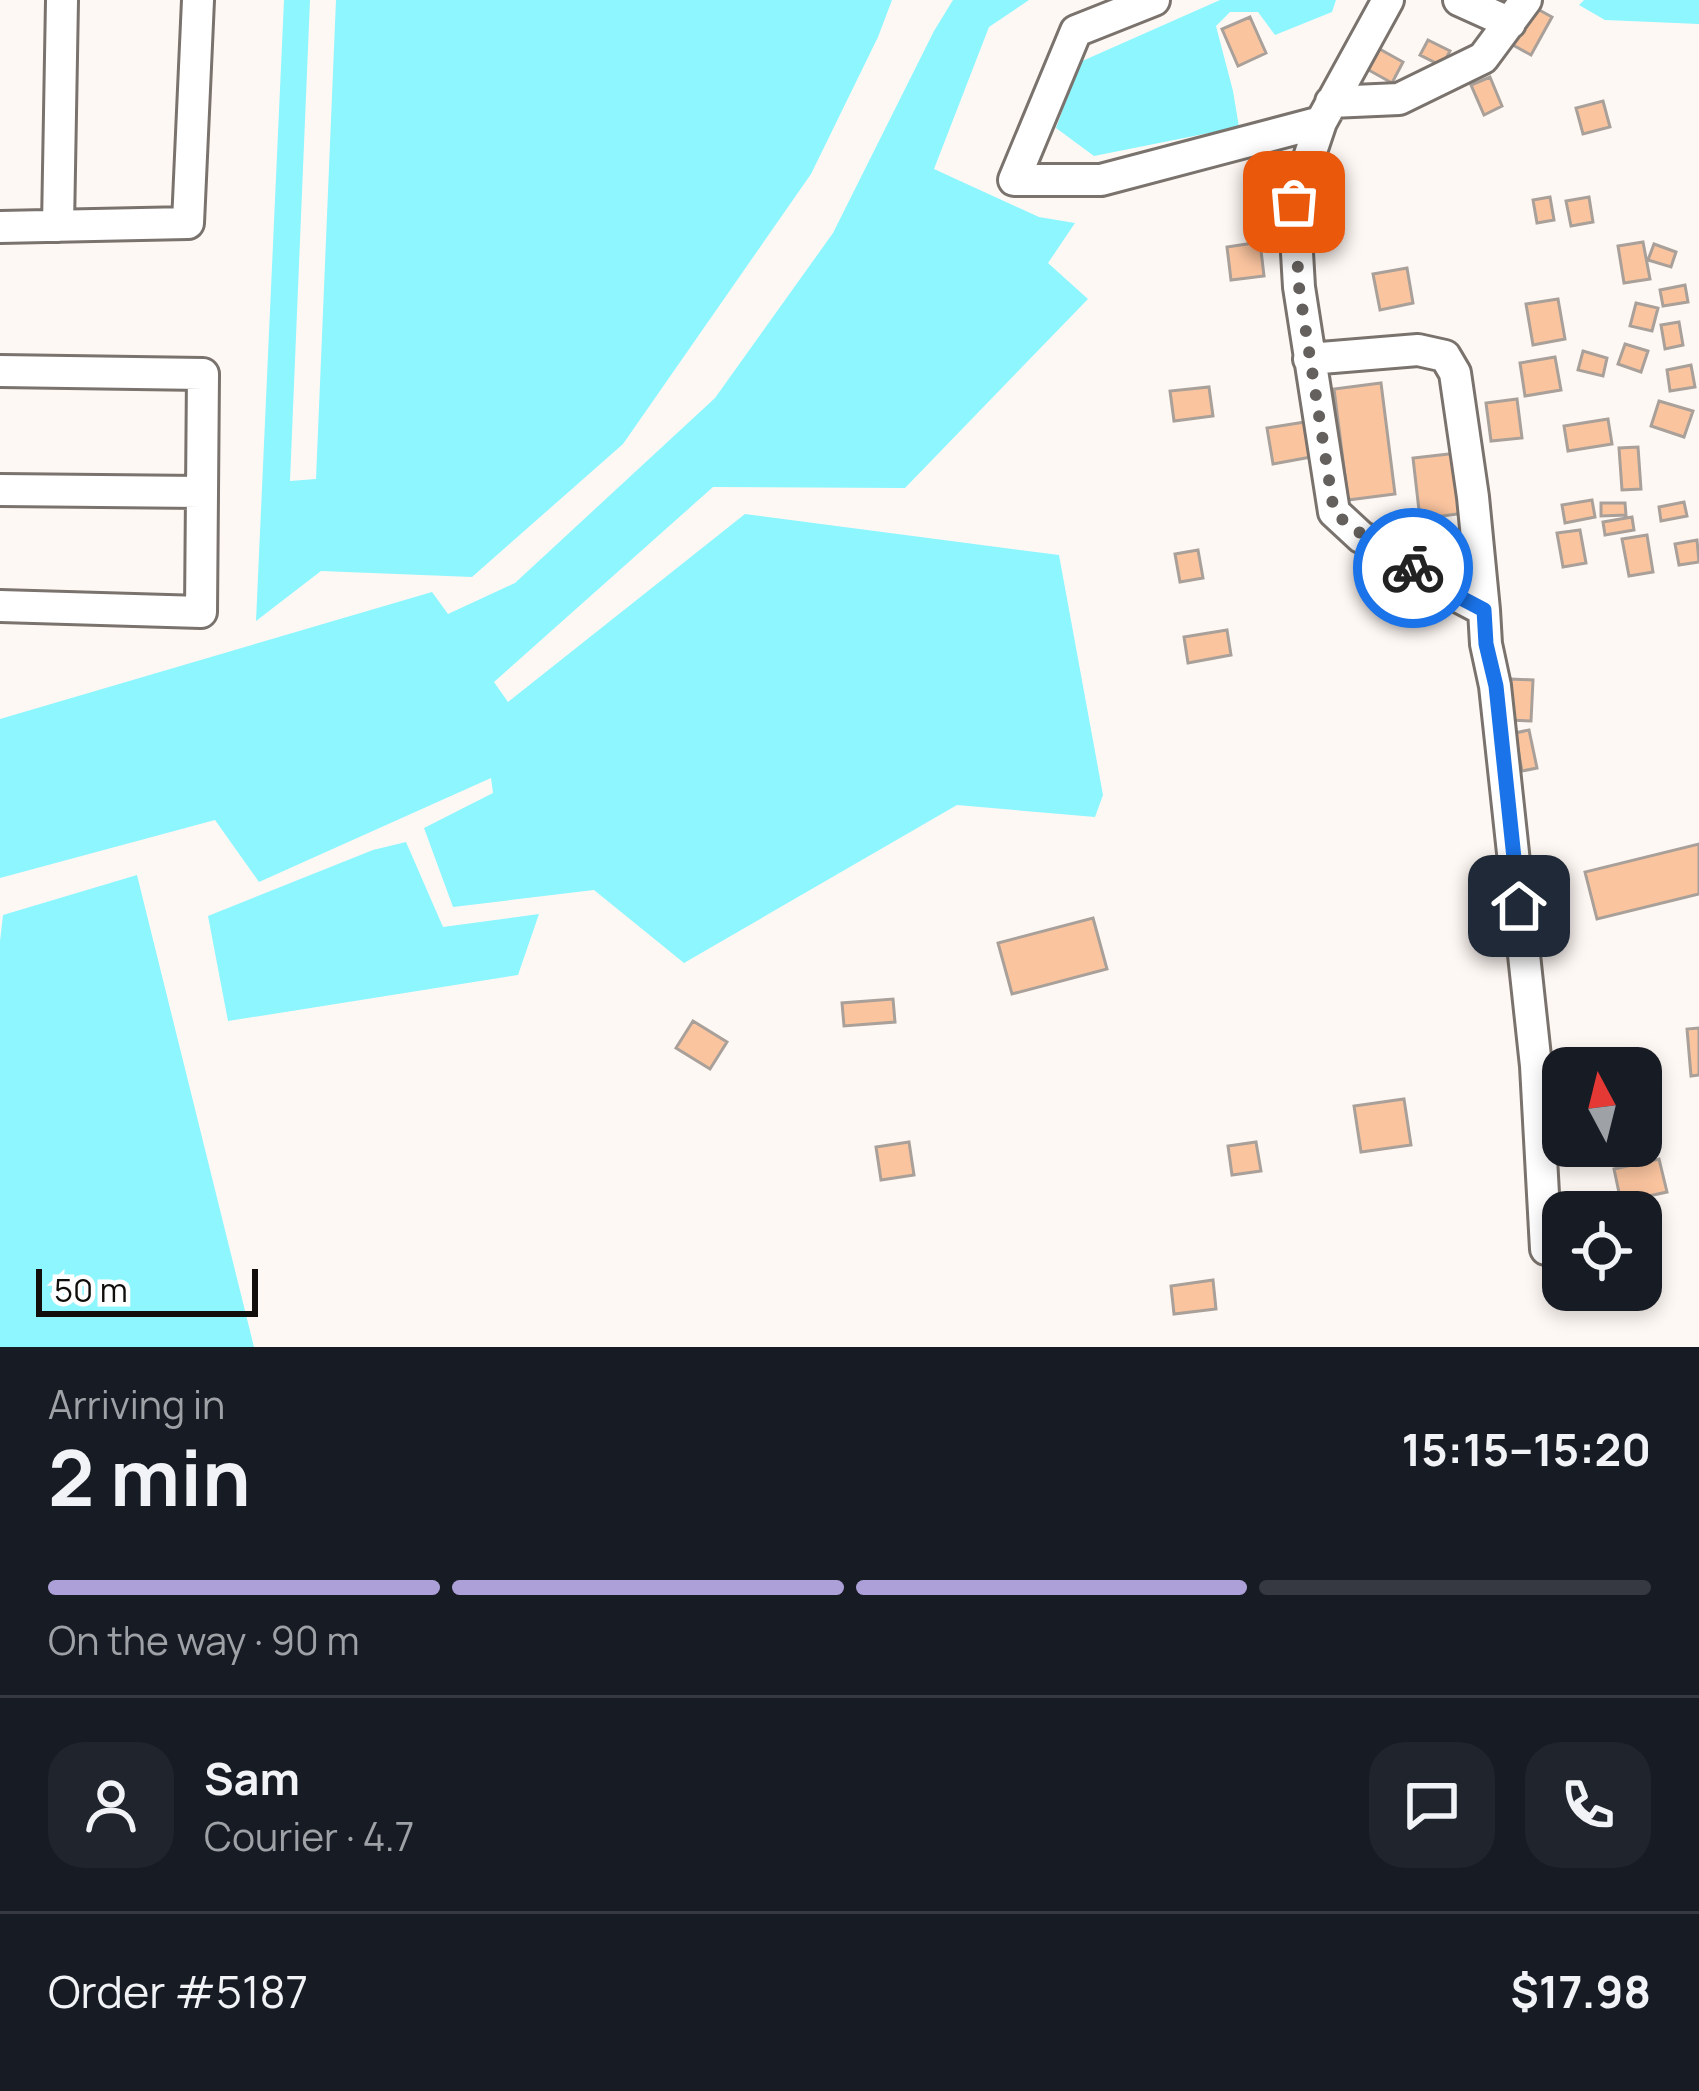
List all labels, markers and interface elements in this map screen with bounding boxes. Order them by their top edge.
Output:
pin [1243,151,1345,253]
icon: bag [1261,169,1327,235]
courier [1353,508,1473,628]
icon: bike [1380,535,1446,601]
pin [1468,855,1570,957]
icon: home [1486,873,1552,939]
north arrow [1542,1047,1662,1167]
map controls [1542,1047,1662,1311]
button: locate [1542,1191,1662,1311]
scale bar [36,1263,258,1316]
text: 50 m [54,1267,128,1312]
text: Arriving in [48,1377,225,1431]
text: 15:15–15:20 [1401,1418,1651,1480]
text: 2 min [48,1423,251,1529]
text: On the way · 90 m [48,1613,360,1667]
button: person [48,1742,174,1868]
button: chat [1369,1742,1495,1868]
button: phone [1525,1742,1651,1868]
text: Sam [204,1747,300,1809]
text: Courier · 4.7 [204,1809,414,1863]
text: Order #5187 [48,1960,308,2022]
text: $17.98 [1511,1960,1651,2022]

